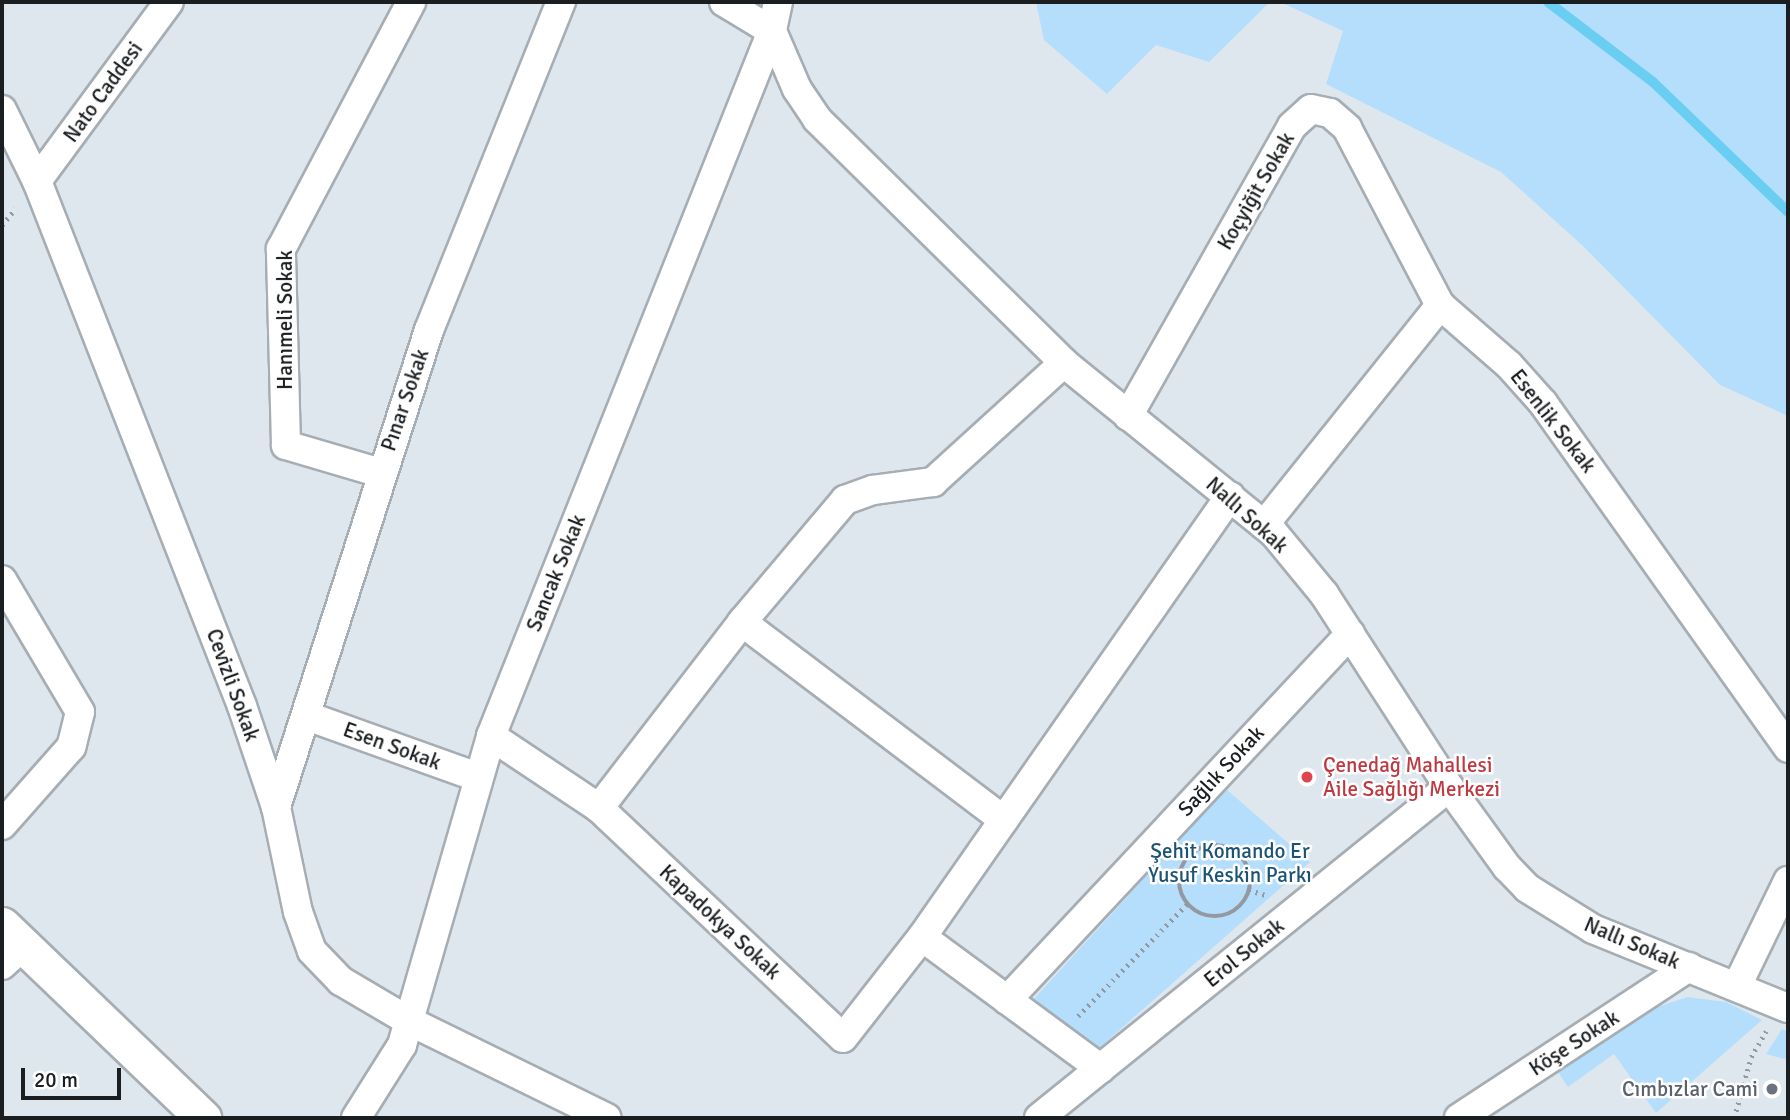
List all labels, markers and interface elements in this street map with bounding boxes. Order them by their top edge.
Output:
street label: Nato Caddesi [58,37,148,147]
street label: Koçyiğit Sokak [1212,128,1300,254]
street label: Hanımeli Sokak [272,250,298,390]
street label: Pınar Sokak [376,346,434,454]
street label: Esenlik Sokak [1505,364,1601,478]
street label: Nallı Sokak [1201,472,1293,558]
street label: Sancak Sokak [521,511,591,635]
street label: Cevizli Sokak [201,625,265,745]
street label: Esen Sokak [340,717,444,775]
street label: Sağlık Sokak [1173,721,1269,821]
place label: Çenedağ Mahallesi Aile Sağlığı Merkezi [1323,752,1500,802]
marker: Çenedağ Mahallesi Aile Sağlığı Merkezi [1297,767,1317,787]
park label: Şehit Komando Er Yusuf Keskin Parkı [1148,838,1312,888]
street label: Kapadokya Sokak [654,859,786,985]
street label: Nallı Sokak [1580,912,1684,974]
street label: Erol Sokak [1199,913,1289,993]
street label: Köşe Sokak [1524,1005,1624,1081]
scale bar [24,1054,124,1098]
text: 20 m [34,1067,78,1093]
place label: Cımbızlar Cami [1622,1076,1758,1102]
marker: Cımbızlar Cami [1764,1081,1780,1097]

